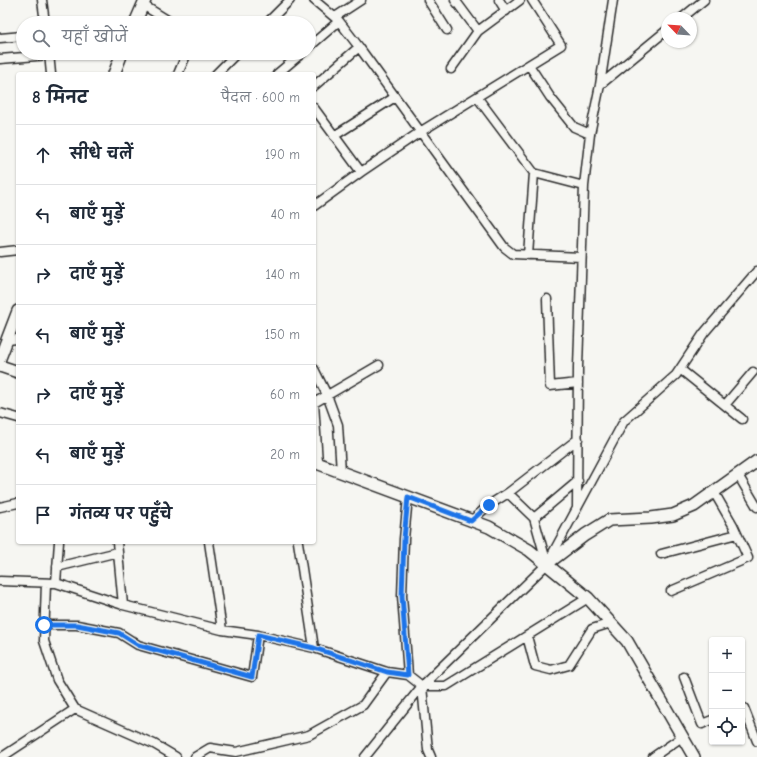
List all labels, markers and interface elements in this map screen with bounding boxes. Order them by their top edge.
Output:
north arrow [661,12,697,48]
search box [16,16,316,60]
icon: search [30,27,52,49]
text: यहाँ खोजें [62,28,128,46]
text: 8 मिनट [32,88,88,107]
text: पैदल · 600 m [221,90,300,105]
icon: ahead [32,144,54,166]
text: सीधे चलें [70,145,133,163]
text: 190 m [265,147,300,162]
icon: left [32,204,54,226]
text: बाएँ मुड़ें [70,205,124,223]
text: 40 m [271,207,300,222]
icon: right [32,264,54,286]
text: दाएँ मुड़ें [70,265,124,283]
text: 140 m [266,267,300,282]
icon: left [32,324,54,346]
text: बाएँ मुड़ें [70,325,124,343]
text: 150 m [265,327,300,342]
icon: right [32,384,54,406]
text: दाएँ मुड़ें [70,385,124,403]
text: 60 m [270,387,300,402]
icon: left [32,444,54,466]
text: बाएँ मुड़ें [70,445,124,463]
text: 20 m [270,447,300,462]
route end [480,496,498,514]
icon: arrive [32,504,54,526]
text: गंतव्य पर पहुँचे [70,505,172,523]
route start [35,616,53,634]
map controls [709,637,745,745]
button: + [709,637,745,673]
button: − [709,673,745,709]
button: locate [709,709,745,745]

